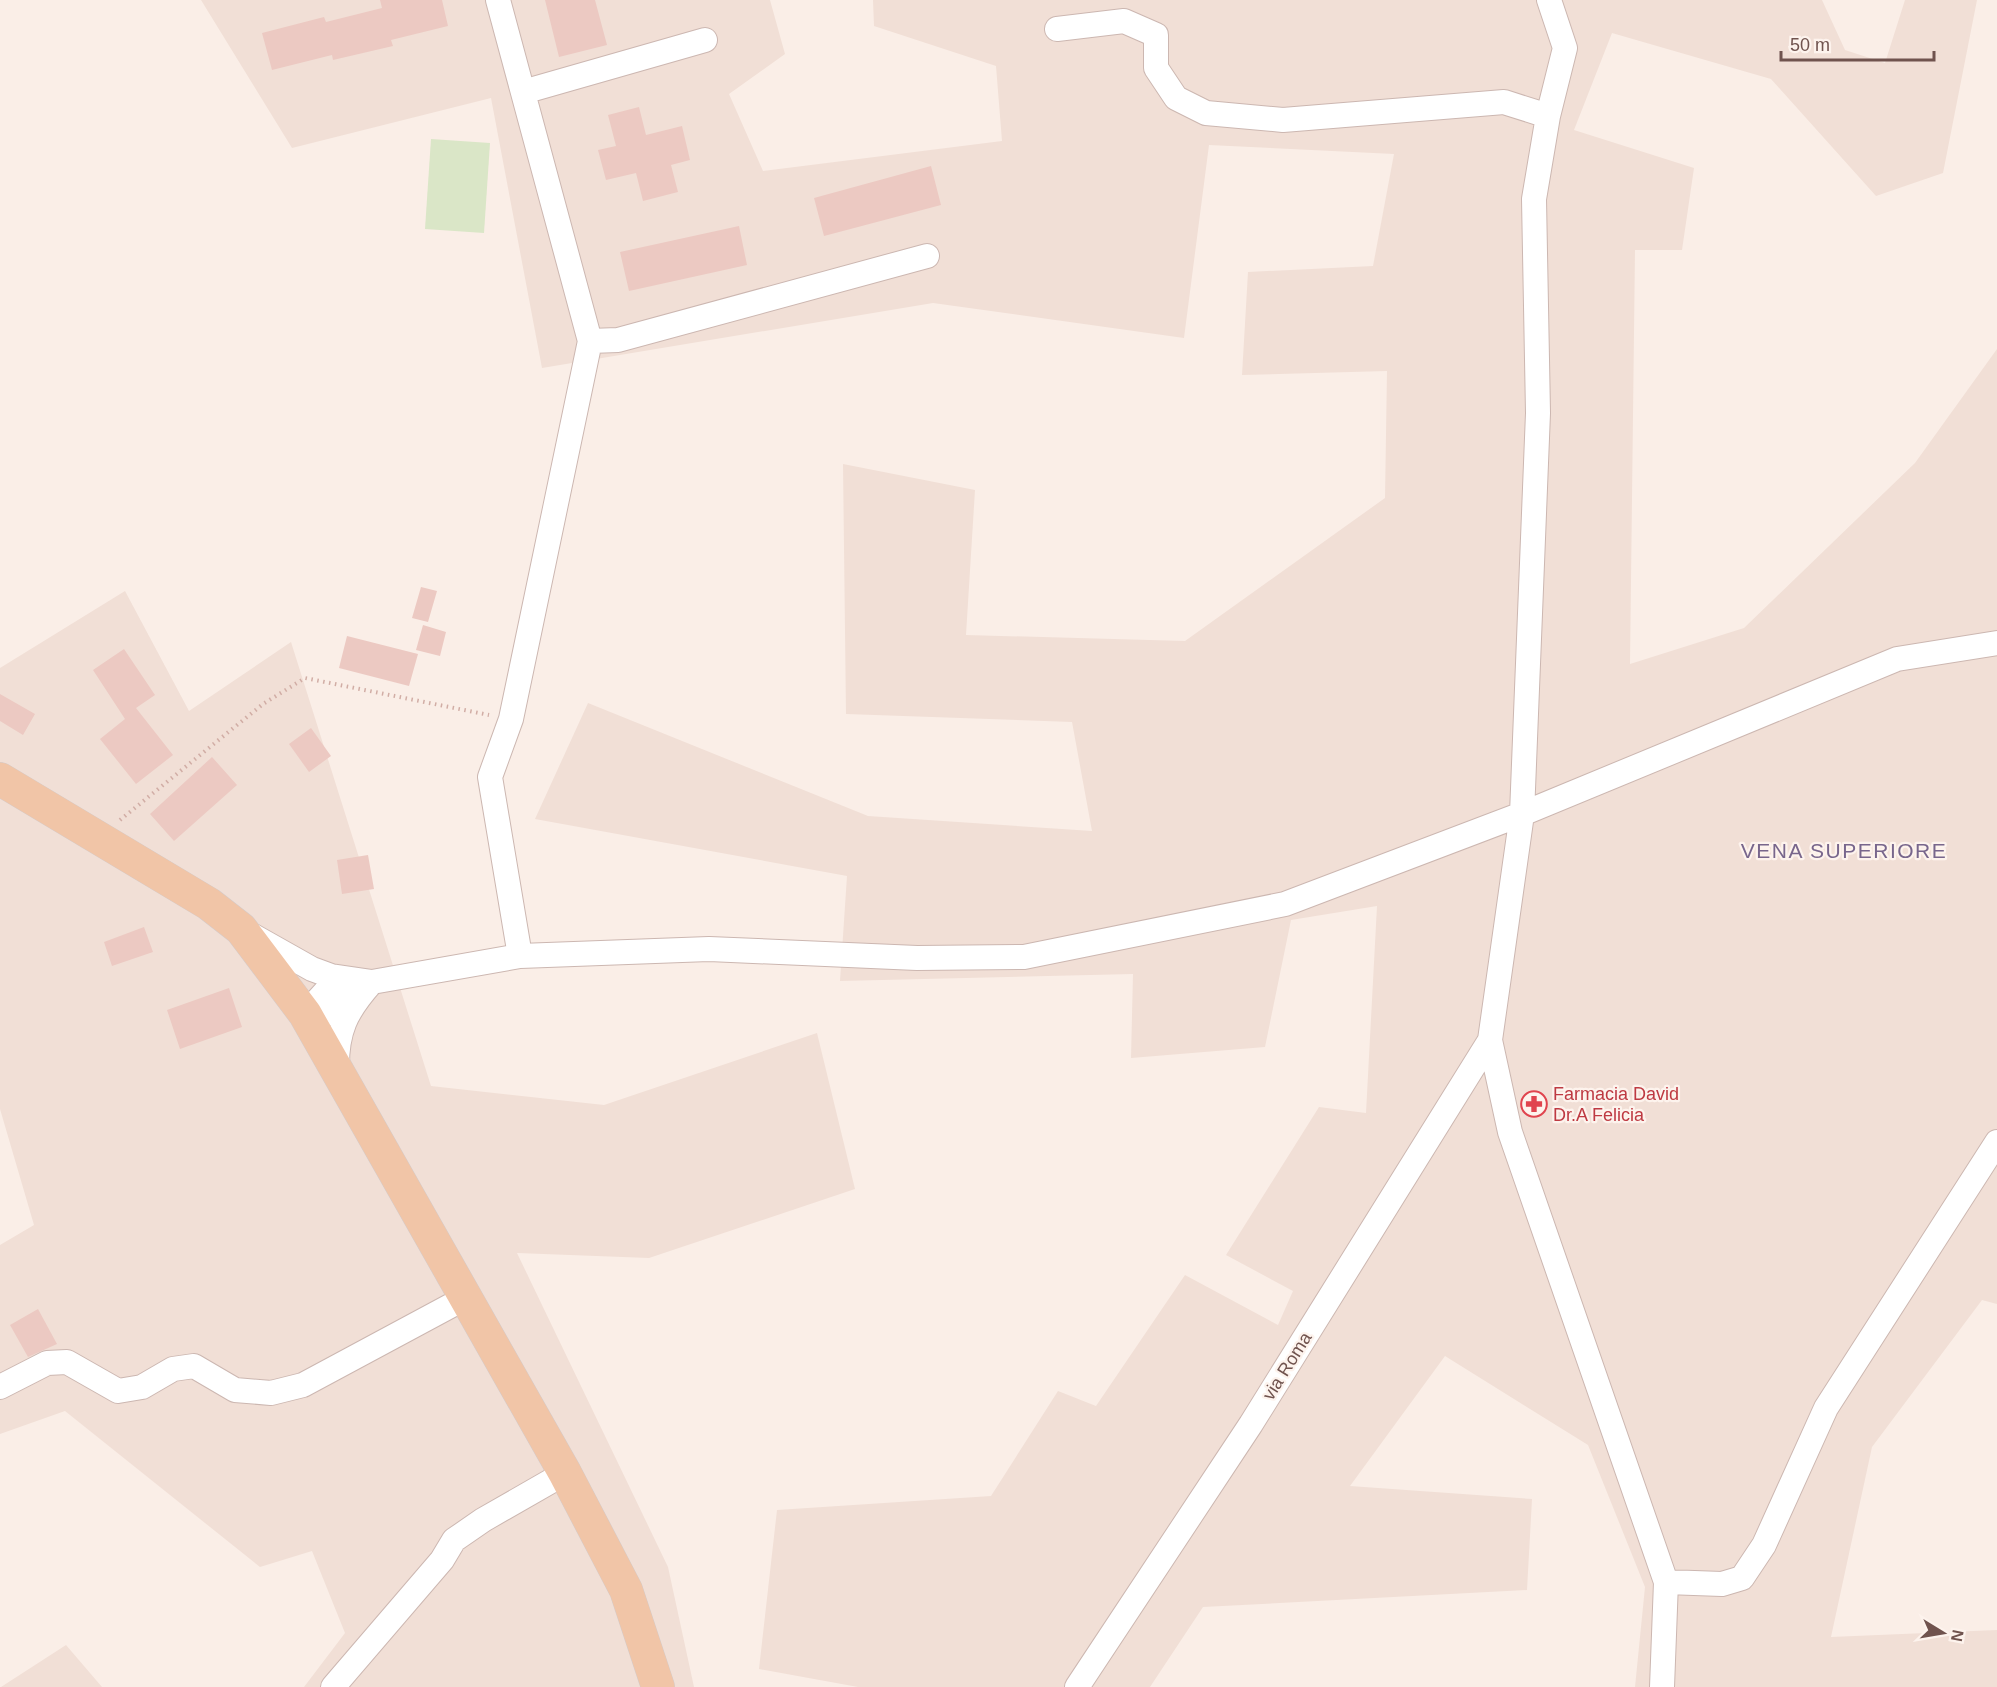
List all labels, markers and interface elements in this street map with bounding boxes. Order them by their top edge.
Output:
scale bar [1781,24,1934,62]
text: 50 m [1790,35,1830,55]
district label: VENA SUPERIORE [1741,839,1947,862]
place label: Farmacia David Dr.A Felicia [1553,1084,1679,1125]
pharmacy icon: Farmacia David Dr.A Felicia [1519,1089,1549,1119]
street label: via Roma [1258,1328,1316,1404]
north arrow [1913,1603,1973,1663]
text: N [1948,1628,1967,1643]

